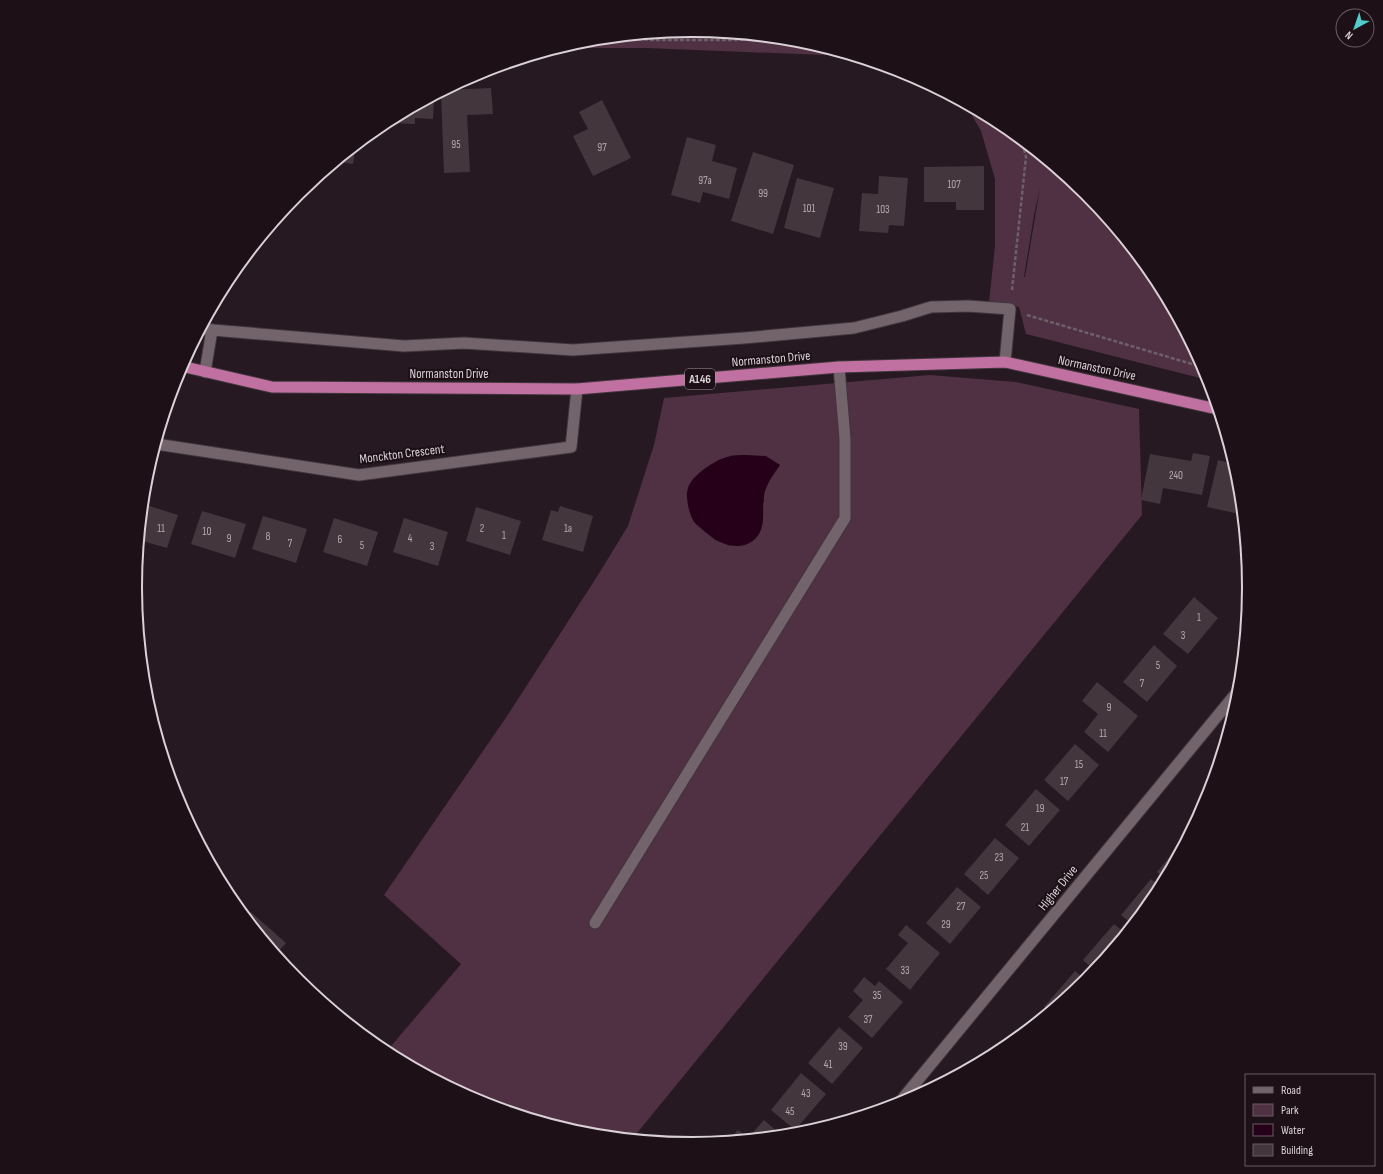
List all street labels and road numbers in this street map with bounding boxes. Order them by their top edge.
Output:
street label: Normanston Drive [731,348,811,370]
street label: Normanston Drive [1057,352,1137,384]
street label: Normanston Drive [410,366,488,382]
road number: A146 [685,369,715,389]
street label: Monckton Crescent [359,441,445,467]
street label: Higher Drive [1035,862,1081,914]

